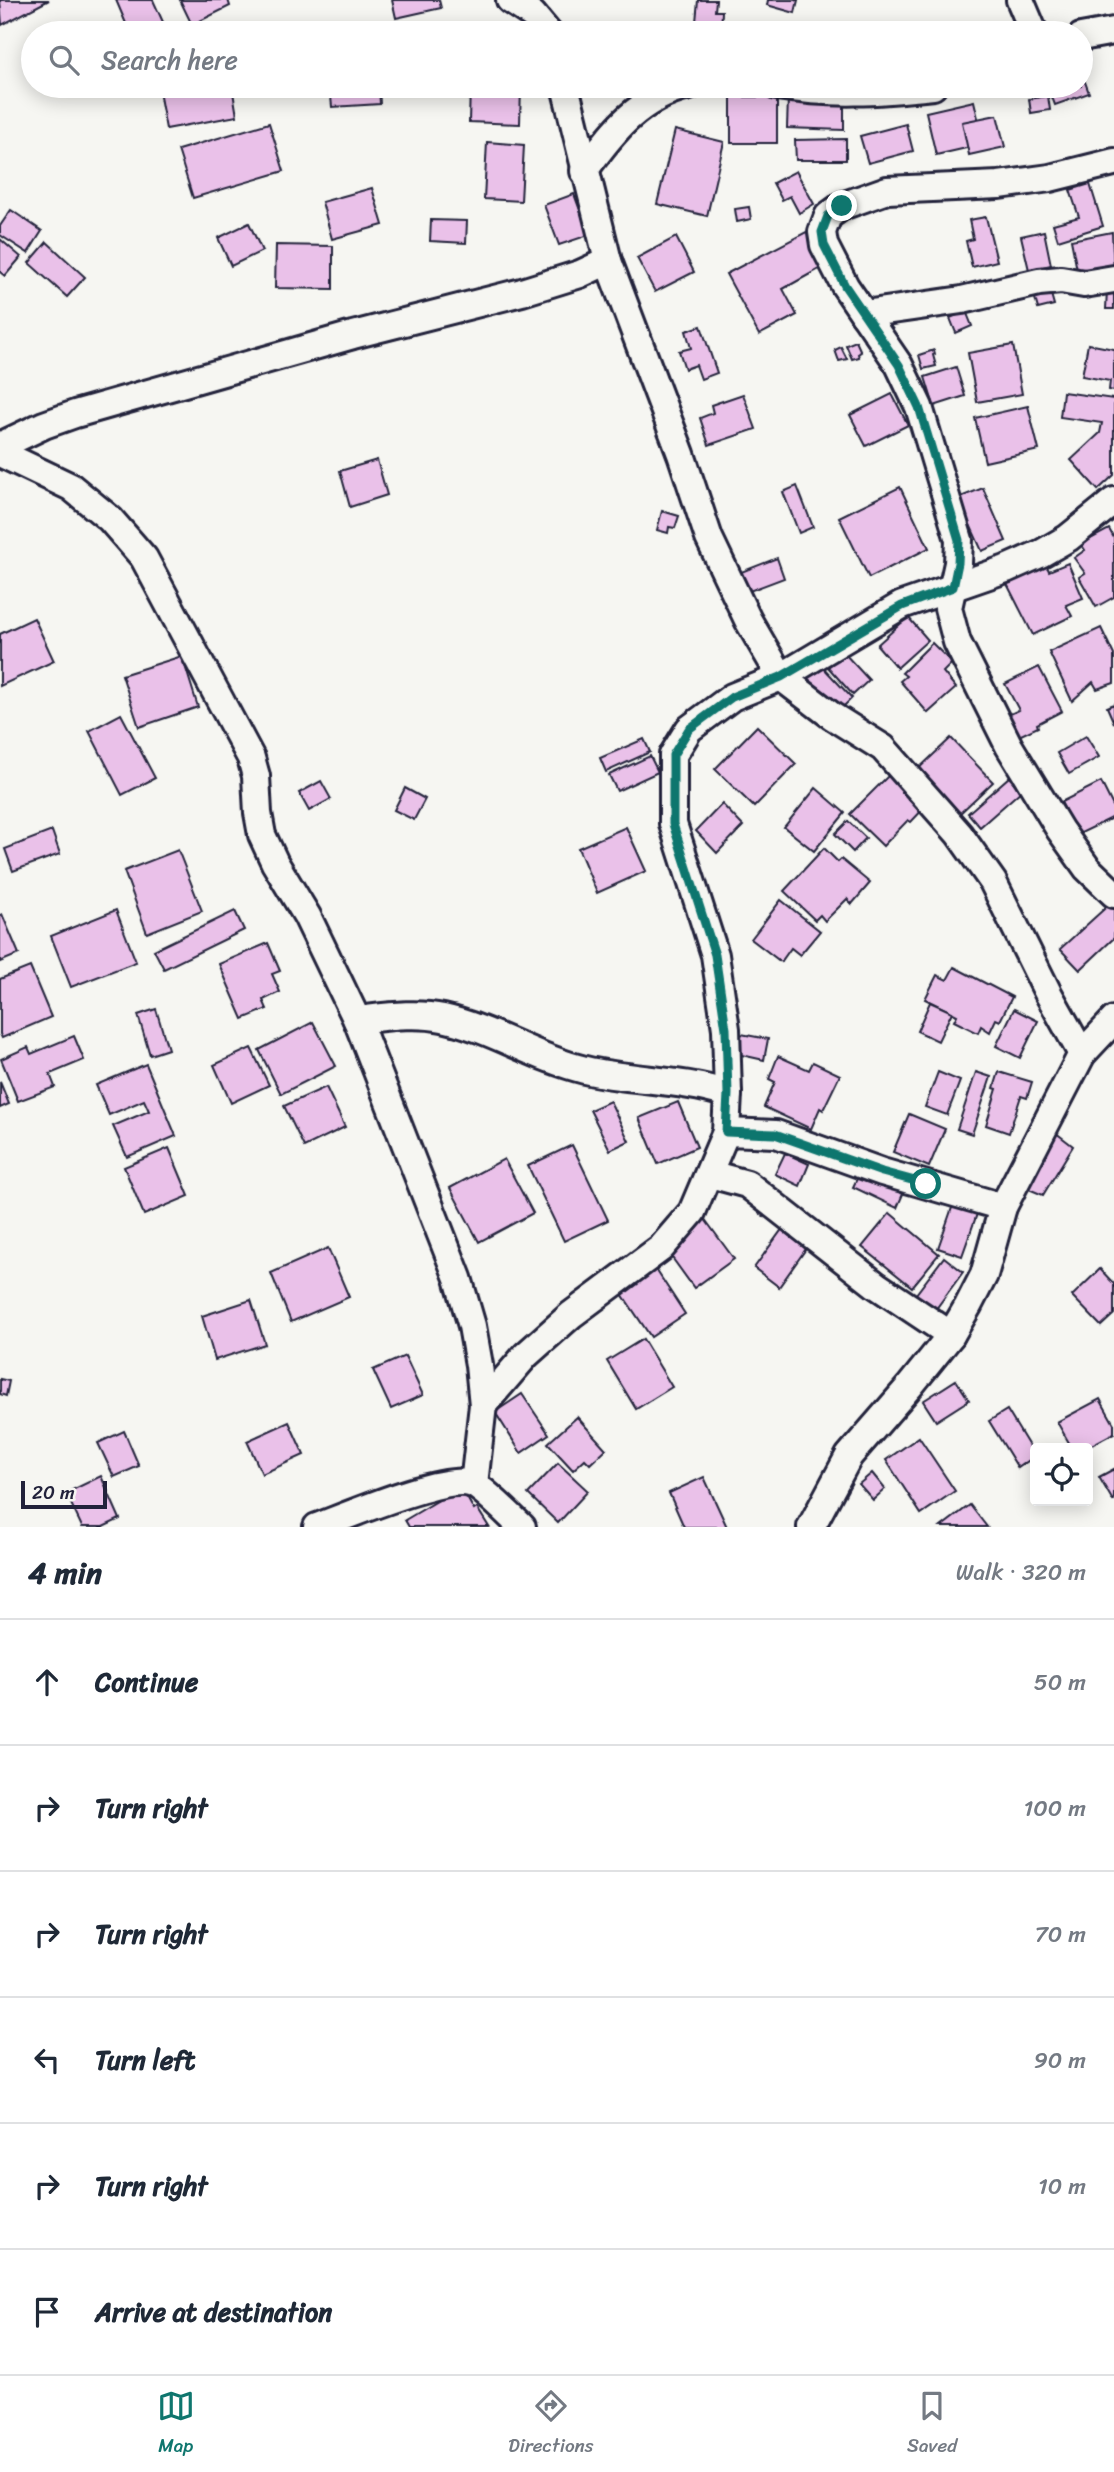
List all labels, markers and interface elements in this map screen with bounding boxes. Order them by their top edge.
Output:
search box [21,21,1093,98]
text: Search here [101,37,238,83]
icon: search [45,41,83,79]
route end [826,190,857,221]
route start [910,1168,941,1199]
map controls [1030,1443,1093,1506]
button: locate [1030,1443,1093,1506]
text: 20 m [32,1476,75,1509]
scale bar [21,1478,107,1510]
text: 4 min [28,1546,102,1600]
text: Walk · 320 m [956,1552,1086,1593]
text: Continue [95,1659,198,1705]
text: 50 m [1034,1662,1086,1703]
icon: ahead [28,1663,66,1701]
text: Turn right [95,1785,208,1831]
text: 100 m [1023,1788,1086,1829]
icon: right [28,1789,66,1827]
text: Turn right [95,1911,208,1957]
text: 70 m [1035,1914,1086,1955]
icon: right [28,1915,66,1953]
text: Turn left [95,2037,195,2083]
text: 90 m [1034,2040,1086,2081]
icon: left [28,2041,66,2079]
text: Turn right [95,2163,208,2209]
text: 10 m [1038,2166,1086,2207]
icon: right [28,2167,66,2205]
text: Arrive at destination [95,2289,332,2335]
icon: arrive [28,2293,66,2331]
tab: Map [157,2387,195,2462]
tab: Directions [508,2387,594,2462]
tab: Saved [907,2387,957,2462]

